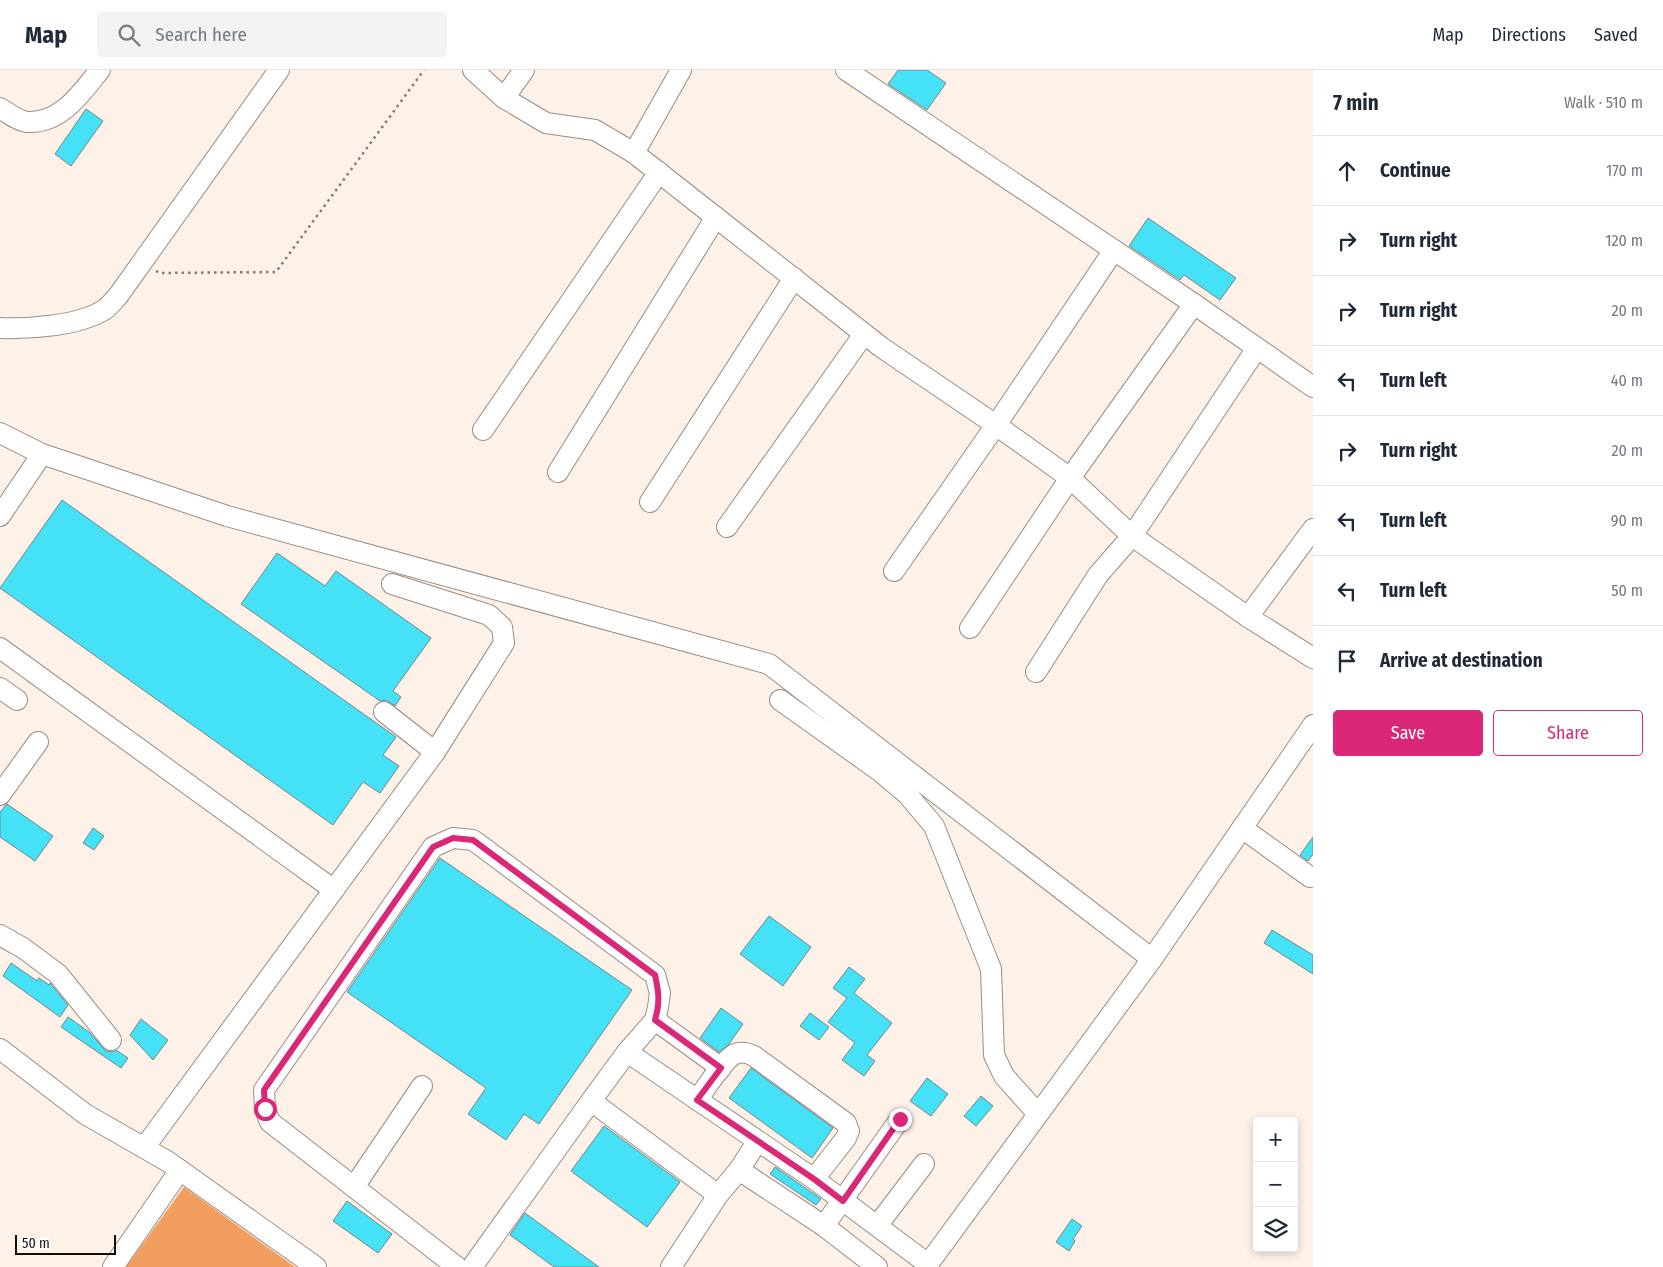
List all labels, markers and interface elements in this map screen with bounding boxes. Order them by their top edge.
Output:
search box [97,12,447,57]
text: Map [25,21,67,49]
icon: search [115,21,143,49]
text: Search here [155,23,247,46]
text: Map [1432,24,1464,46]
text: Directions [1492,24,1566,46]
text: Saved [1594,24,1638,46]
text: 7 min [1333,90,1379,116]
text: Walk · 510 m [1564,93,1643,112]
icon: ahead [1333,157,1361,185]
text: Continue [1380,159,1451,182]
text: 170 m [1606,161,1643,180]
icon: right [1333,227,1361,255]
text: Turn right [1380,229,1457,252]
text: 120 m [1605,231,1643,250]
icon: right [1333,297,1361,325]
text: Turn right [1380,299,1457,322]
text: 20 m [1612,301,1643,320]
icon: left [1333,367,1361,395]
text: Turn left [1380,369,1447,392]
text: 40 m [1611,371,1643,390]
icon: right [1333,437,1361,465]
text: Turn right [1380,439,1457,462]
text: 20 m [1612,441,1643,460]
icon: left [1333,507,1361,535]
text: Turn left [1380,509,1447,532]
text: 90 m [1611,511,1643,530]
icon: left [1333,577,1361,605]
text: Turn left [1380,579,1447,602]
text: 50 m [1611,581,1643,600]
icon: arrive [1333,647,1361,675]
text: Arrive at destination [1380,649,1543,672]
button: Save [1333,710,1483,756]
button: Share [1493,710,1643,756]
route start [254,1098,277,1121]
route end [889,1108,912,1131]
map controls [1253,1117,1298,1252]
button: + [1253,1117,1298,1162]
button: − [1253,1162,1298,1207]
button: layers [1253,1207,1298,1252]
scale bar [15,1232,116,1255]
text: 50 m [22,1235,50,1252]

